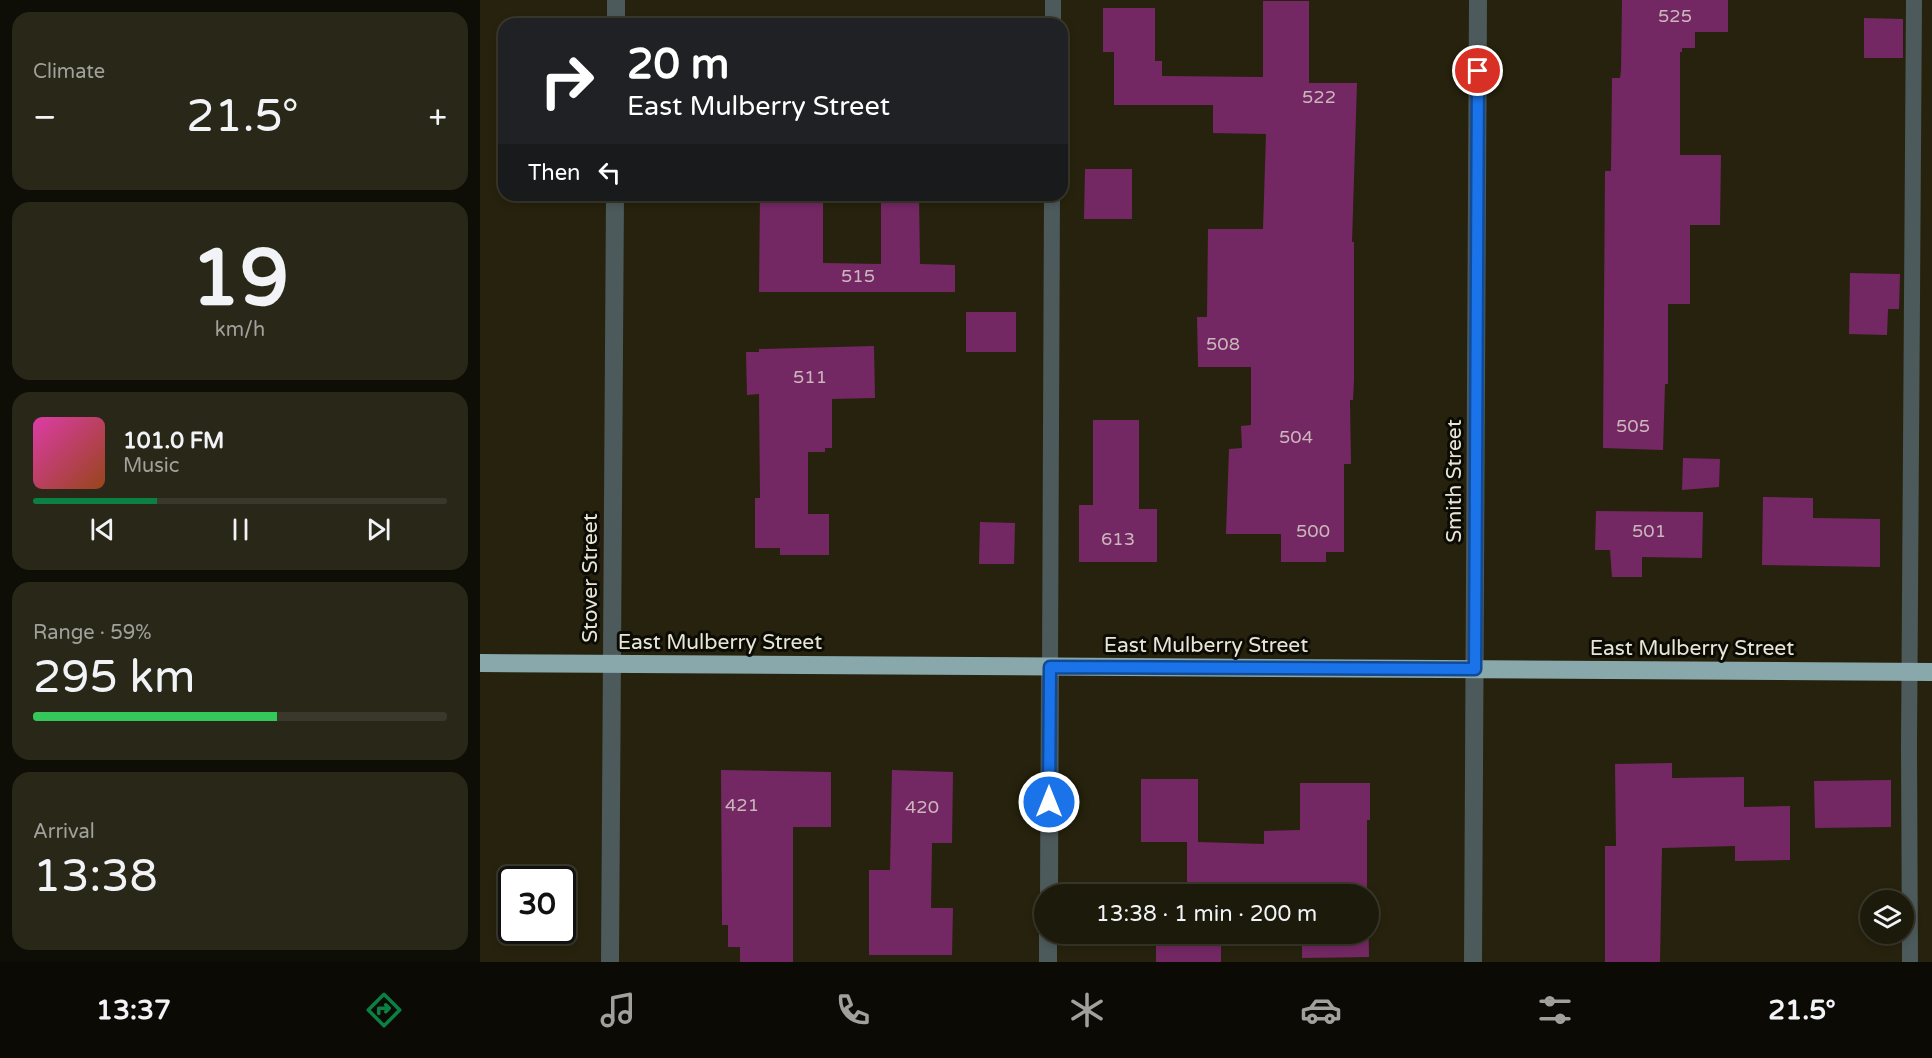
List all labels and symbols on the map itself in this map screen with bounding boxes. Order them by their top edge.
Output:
house number: 525 [1658,5,1692,27]
pin [1452,45,1503,96]
house number: 522 [1302,86,1336,108]
house number: 515 [841,265,875,287]
house number: 508 [1206,333,1240,355]
house number: 511 [793,366,827,388]
house number: 505 [1616,415,1650,437]
street label: Smith Street [1442,419,1467,543]
house number: 504 [1279,426,1313,448]
street label: Stover Street [578,513,603,643]
house number: 500 [1296,520,1330,542]
house number: 501 [1632,520,1666,542]
house number: 613 [1101,528,1135,550]
street label: East Mulberry Street [618,630,822,655]
street label: East Mulberry Street [1104,633,1308,658]
street label: East Mulberry Street [1590,636,1794,661]
position arrow [1017,770,1081,834]
house number: 421 [725,794,759,816]
house number: 420 [905,796,939,818]
speed limit sign: 30 [498,866,576,944]

